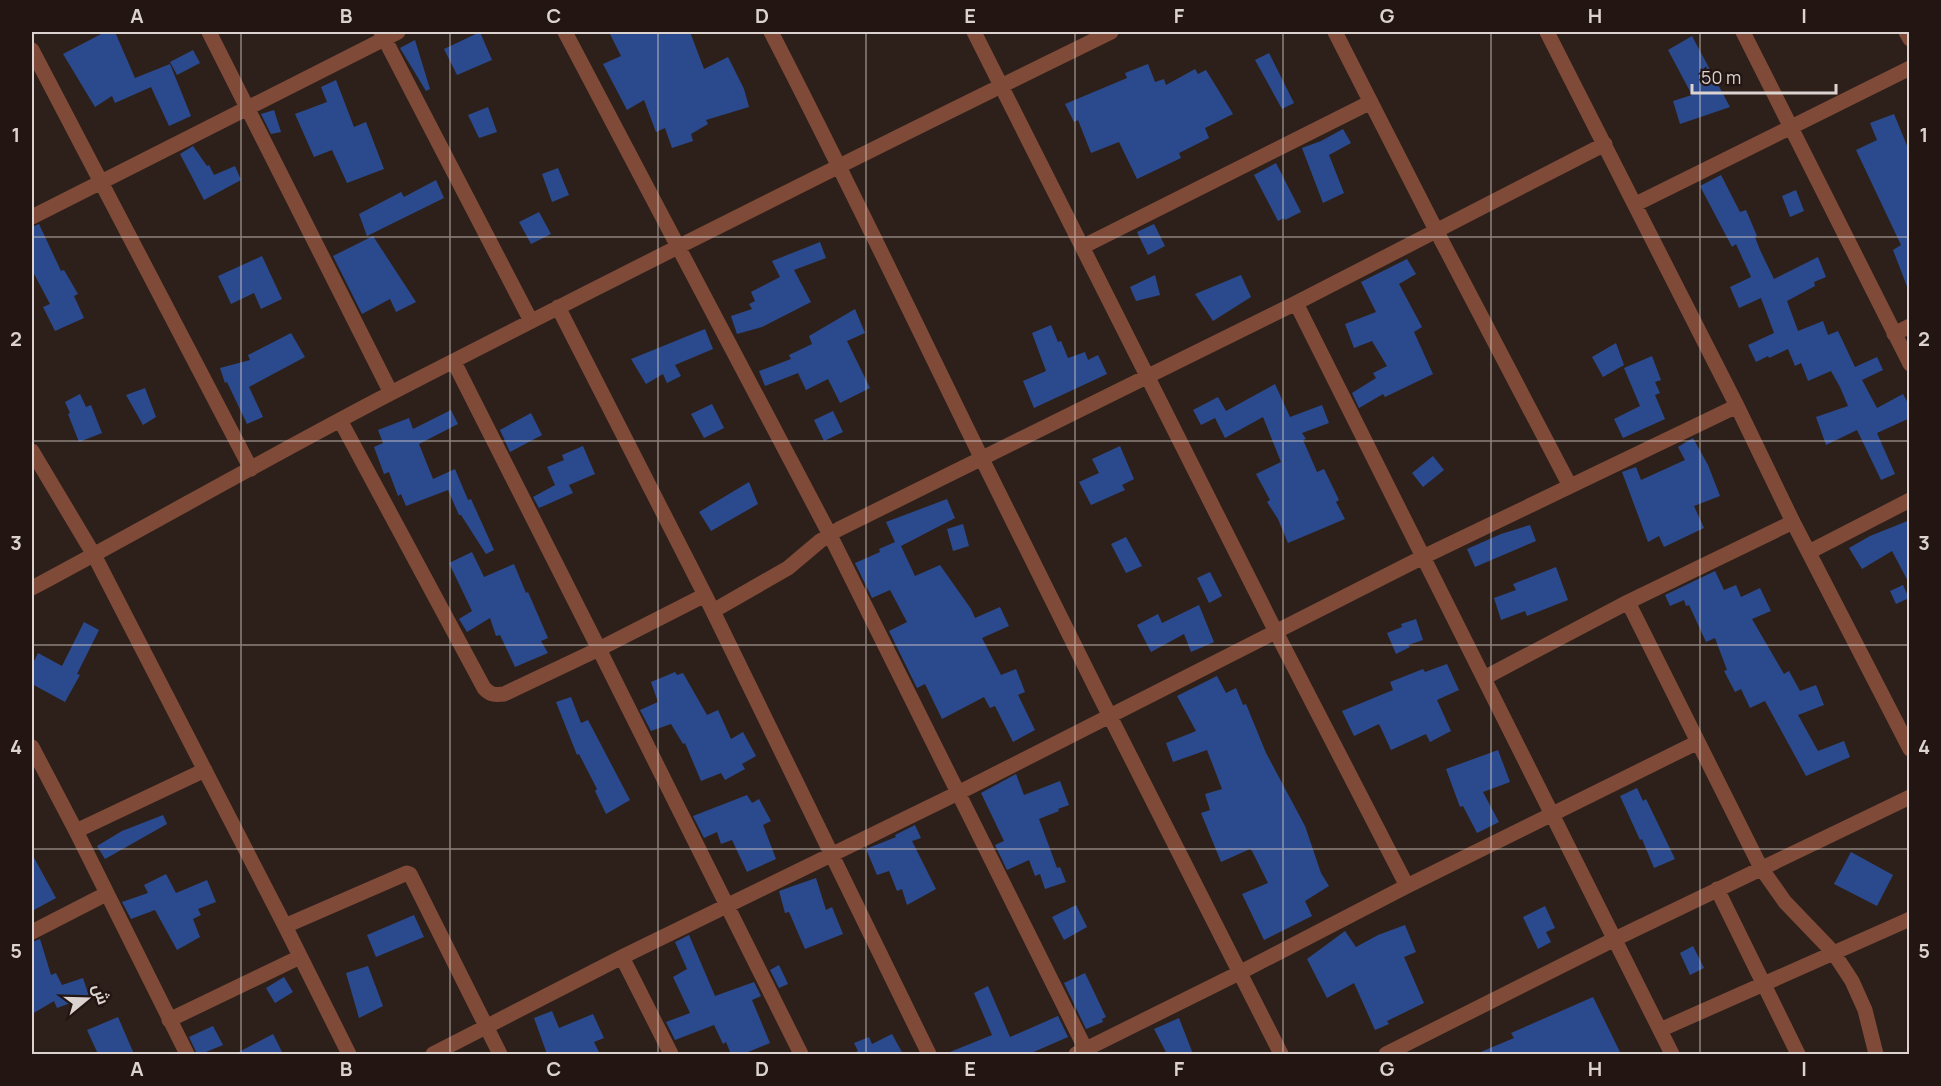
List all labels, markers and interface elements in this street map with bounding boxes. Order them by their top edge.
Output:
text: A [130,2,144,29]
text: B [340,2,353,29]
text: C [547,2,561,29]
text: D [755,2,769,29]
text: E [964,2,976,29]
text: F [1174,2,1185,29]
text: G [1380,2,1395,29]
text: H [1588,2,1602,29]
text: I [1801,2,1807,29]
scale bar [1692,57,1836,95]
text: 50 m [1701,65,1741,89]
text: 1 [12,121,20,148]
text: 1 [1920,121,1928,148]
text: 2 [10,325,22,352]
text: 2 [1918,325,1930,352]
text: 3 [10,529,22,556]
text: 3 [1918,529,1930,556]
text: 4 [10,733,22,760]
text: 4 [1918,733,1930,760]
text: 5 [10,937,22,964]
text: 5 [1918,937,1930,964]
north arrow [57,969,117,1029]
text: ش [87,981,115,1007]
text: A [130,1055,144,1082]
text: B [340,1055,353,1082]
text: C [547,1055,561,1082]
text: D [755,1055,769,1082]
text: E [964,1055,976,1082]
text: F [1174,1055,1185,1082]
text: G [1380,1055,1395,1082]
text: H [1588,1055,1602,1082]
text: I [1801,1055,1807,1082]

